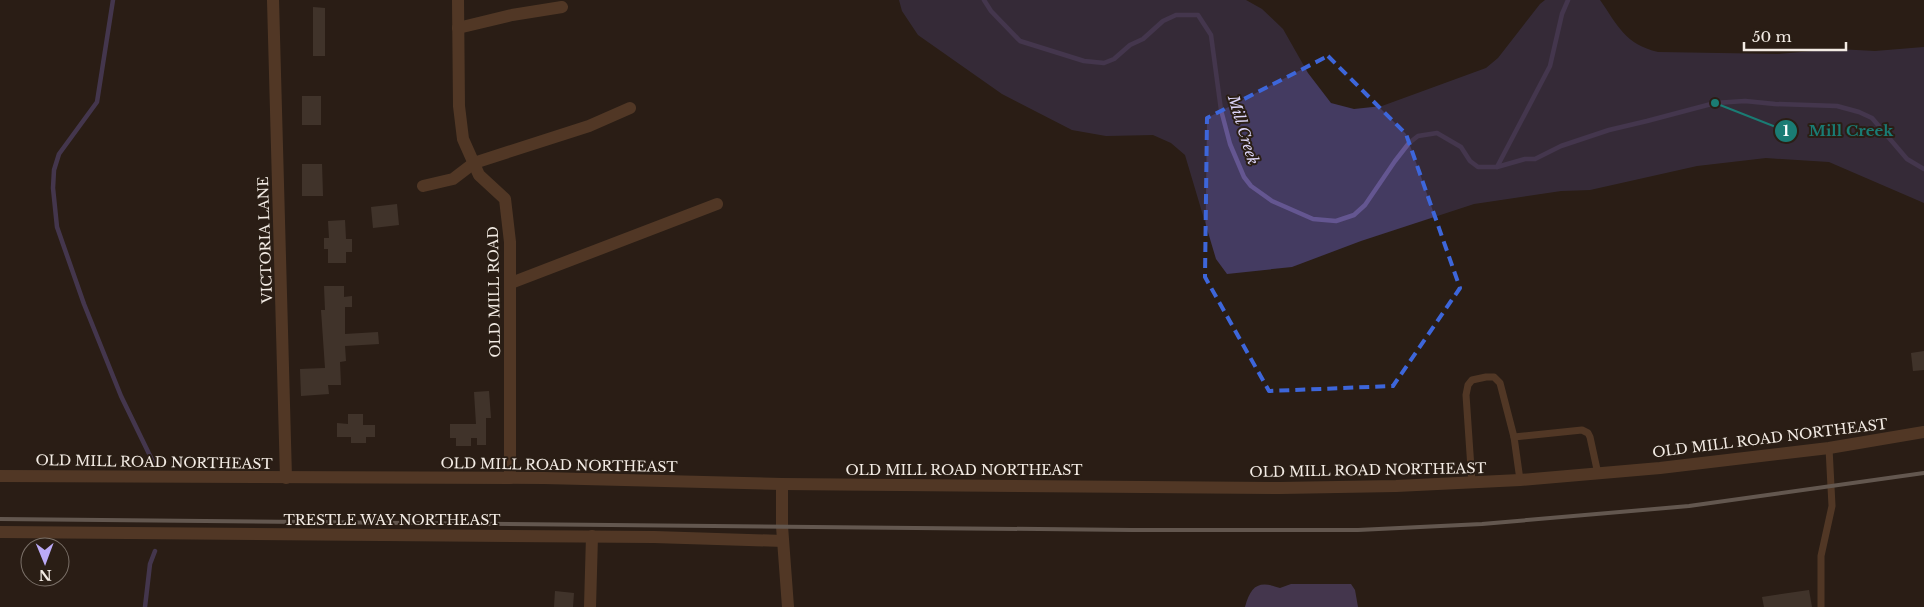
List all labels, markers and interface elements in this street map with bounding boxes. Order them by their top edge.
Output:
scale bar [1744,20,1846,52]
text: 50 m [1752,27,1792,46]
water label: Mill Creek [1224,92,1263,167]
callout: Mill Creek [1774,116,1903,146]
text: 1 [1783,121,1790,140]
text: Mill Creek [1809,121,1894,140]
street label: VICTORIA LANE [254,176,276,305]
street label: OLD MILL ROAD [484,226,504,358]
street label: OLD MILL ROAD NORTHEAST [1651,415,1889,461]
street label: OLD MILL ROAD NORTHEAST [35,451,273,473]
street label: OLD MILL ROAD NORTHEAST [440,454,678,476]
street label: OLD MILL ROAD NORTHEAST [1249,459,1487,481]
street label: OLD MILL ROAD NORTHEAST [846,461,1083,479]
street label: TRESTLE WAY NORTHEAST [284,511,500,529]
north arrow [20,537,70,587]
text: N [38,566,52,584]

